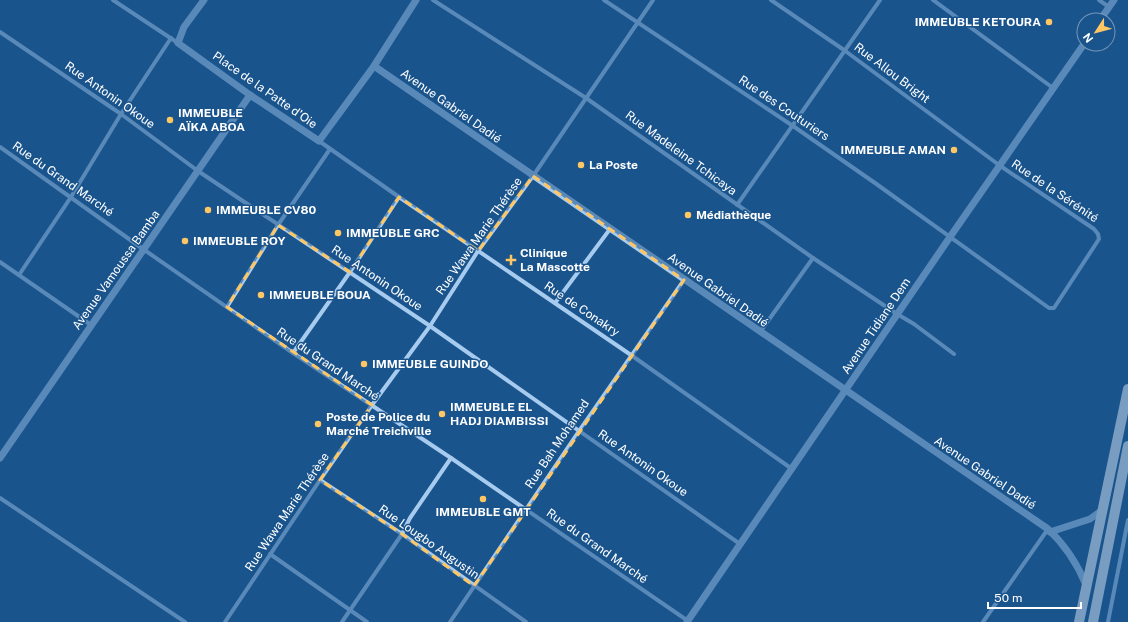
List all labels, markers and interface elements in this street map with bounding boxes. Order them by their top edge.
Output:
north arrow [1076,12,1116,52]
place label: IMMEUBLE KETOURA [915,15,1041,29]
marker: IMMEUBLE KETOURA [1044,17,1054,27]
text: N [1081,31,1095,45]
street label: Rue Allou Bright [851,40,933,106]
street label: Place de la Patte d'Oie [210,49,320,131]
street label: Rue Antonin Okoue [62,59,158,131]
street label: Avenue Gabriel Dadié [398,66,504,146]
street label: Rue des Couturiers [736,73,832,143]
place label: IMMEUBLE AÏKA ABOA [178,106,245,134]
street label: Rue Madeleine Tchicaya [623,108,739,198]
marker: IMMEUBLE AÏKA ABOA [165,115,175,125]
street label: Rue du Grand Marché [10,139,116,219]
place label: IMMEUBLE AMAN [841,143,946,157]
marker: IMMEUBLE AMAN [949,145,959,155]
street label: Rue de la Sérénité [1009,157,1101,225]
place label: La Poste [589,158,638,172]
marker: La Poste [576,160,586,170]
street label: Rue Wawa Marie Thérèse [433,174,525,297]
place label: IMMEUBLE CV80 [216,203,316,217]
marker: IMMEUBLE CV80 [203,205,213,215]
street label: Avenue Vamoussa Bamba [69,208,163,332]
place label: Médiathèque [696,208,771,222]
marker: Médiathèque [683,210,693,220]
place label: IMMEUBLE GRC [346,226,440,240]
marker: IMMEUBLE GRC [333,228,343,238]
place label: IMMEUBLE ROY [193,234,285,248]
marker: IMMEUBLE ROY [180,236,190,246]
street label: Rue Antonin Okoue [329,242,425,314]
place label: Clinique La Mascotte [520,246,590,274]
street label: Avenue Gabriel Dadié [665,250,771,330]
marker: Clinique La Mascotte [505,254,517,266]
street label: Avenue Tidiane Dem [839,275,913,377]
street label: Rue de Conakry [542,279,623,340]
place label: IMMEUBLE BOUA [269,288,371,302]
marker: IMMEUBLE BOUA [256,290,266,300]
street label: Rue du Grand Marché [274,325,382,404]
place label: IMMEUBLE GUINDO [372,357,488,371]
marker: IMMEUBLE GUINDO [359,359,369,369]
street label: Rue Bah Mohamed [522,397,592,491]
place label: IMMEUBLE EL HADJ DIAMBISSI [450,400,549,428]
marker: IMMEUBLE EL HADJ DIAMBISSI [437,409,447,419]
place label: Poste de Police du Marché Treichville [326,410,431,438]
marker: Poste de Police du Marché Treichville [313,419,323,429]
street label: Rue Antonin Okoue [595,427,691,499]
street label: Avenue Gabriel Dadié [931,434,1039,512]
street label: Rue Wawa Marie Thérèse [242,450,332,574]
marker: IMMEUBLE GMT [478,494,488,504]
street label: Rue Lougbo Augustin [376,502,482,582]
place label: IMMEUBLE GMT [435,505,531,519]
street label: Rue du Grand Marché [544,506,650,586]
scale bar [988,584,1081,610]
text: 50 m [994,591,1022,605]

